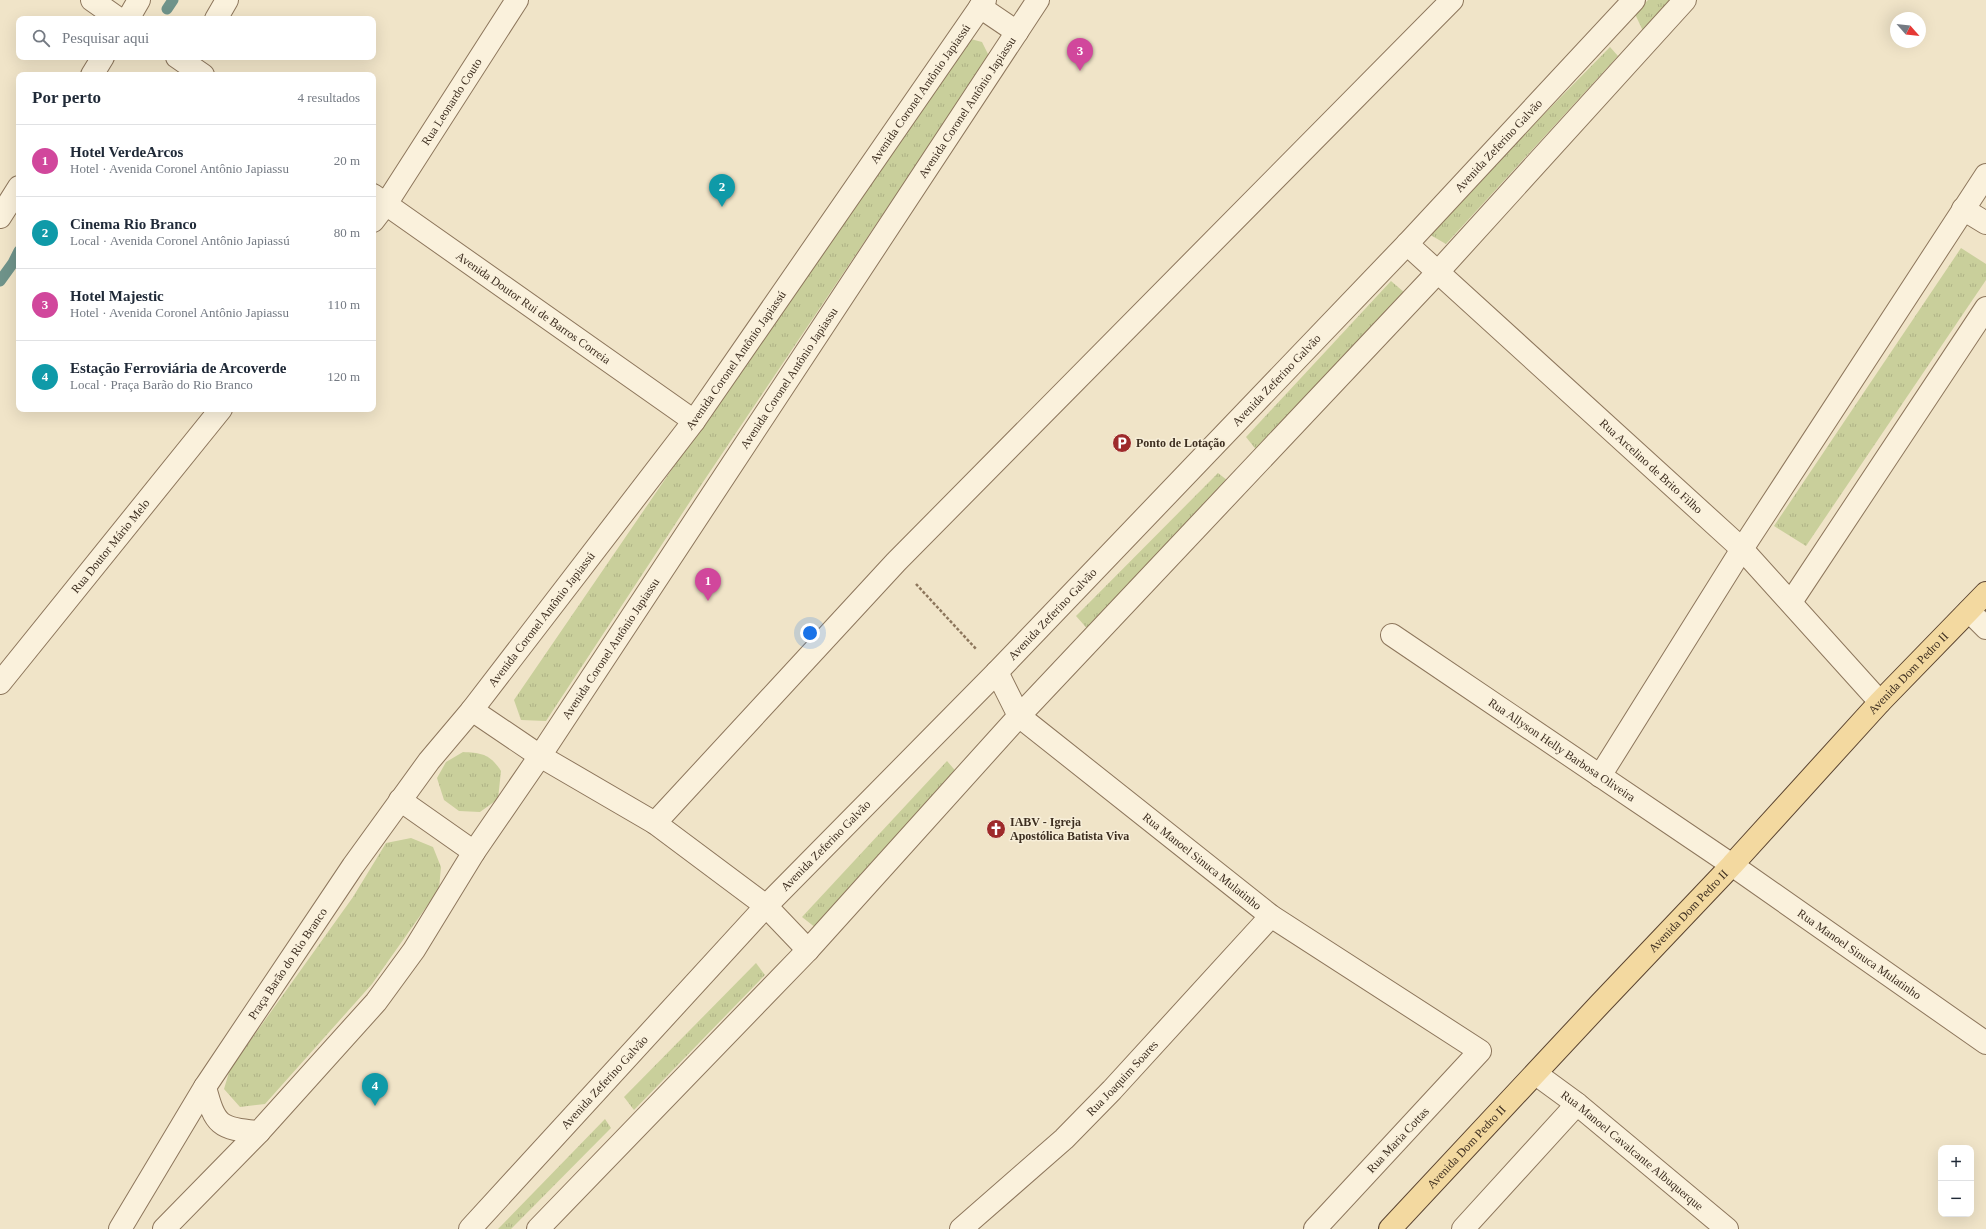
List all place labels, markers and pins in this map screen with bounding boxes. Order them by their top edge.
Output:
pin: 3 [1067,38,1093,71]
pin: 2 [709,174,735,207]
parking icon: Ponto de Lotação [1111,432,1133,454]
place label: Ponto de Lotação [1136,436,1225,450]
pin: 1 [695,568,721,601]
place label: IABV - Igreja Apostólica Batista Viva [1010,815,1129,843]
church icon: IABV - Igreja Apostólica Batista Viva [985,818,1007,840]
pin: 4 [362,1073,388,1106]

